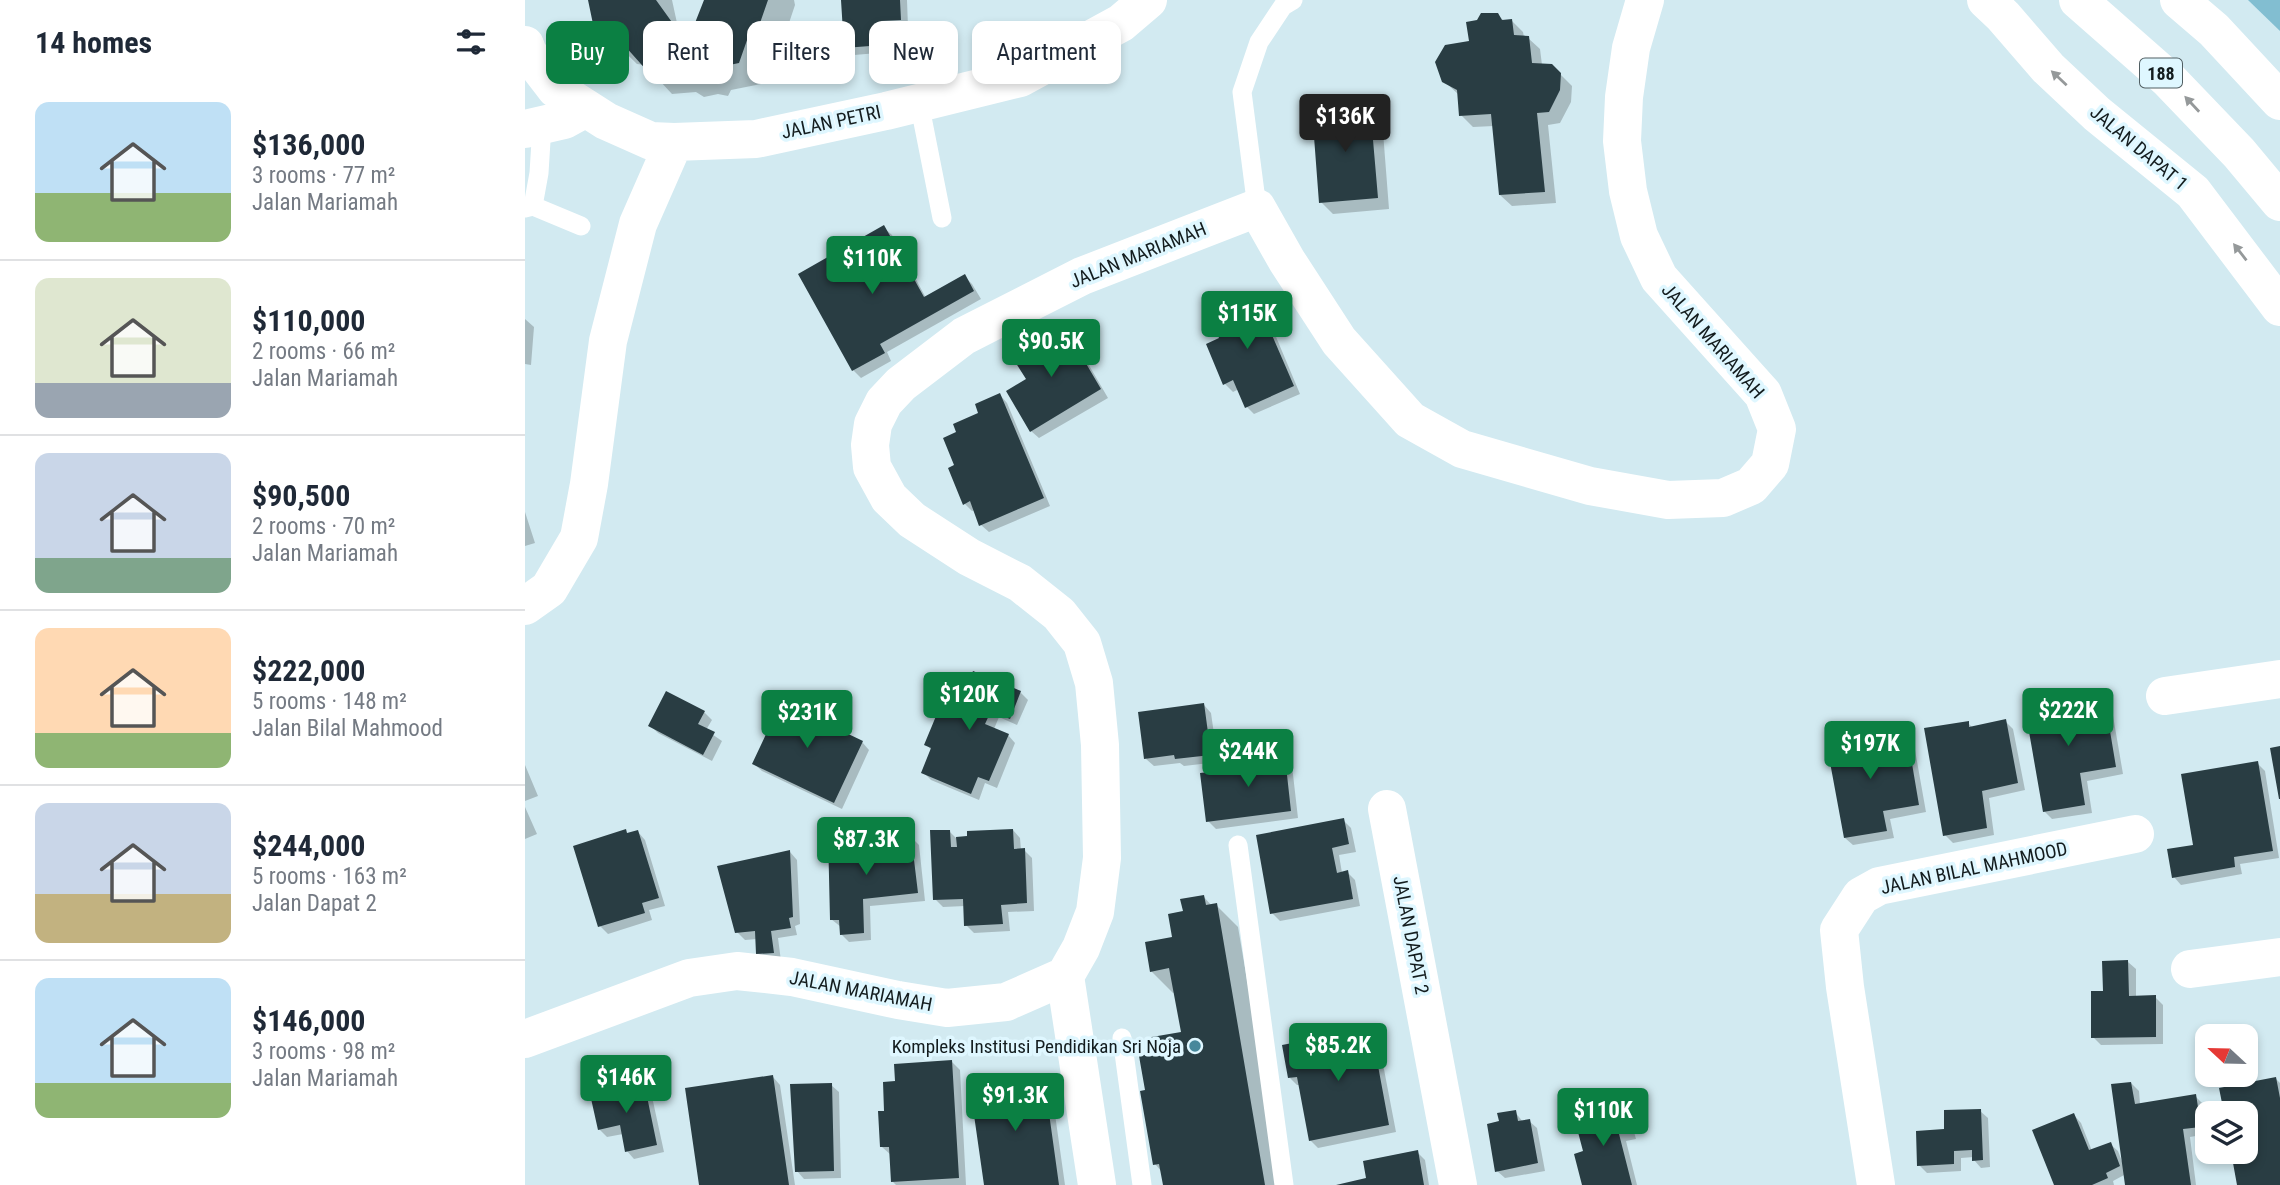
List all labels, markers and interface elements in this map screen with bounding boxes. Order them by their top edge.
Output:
chip: Buy [546,21,629,84]
chip: Rent [643,21,733,84]
chip: Filters [747,21,855,84]
chip: New [869,21,958,84]
chip: Apartment [972,21,1121,84]
icon: filters [452,23,490,61]
text: 14 homes [35,25,152,60]
road number: 188 [2140,58,2182,88]
one-way arrow [2051,71,2068,87]
pin: $136K [1296,94,1394,154]
one-way arrow [2183,95,2200,112]
street label: JALAN PETRI [779,100,883,144]
street label: JALAN DAPAT 1 [2086,101,2192,195]
text: $136K [1315,103,1375,130]
text: $136,000 [252,127,365,162]
icon: home [91,130,175,214]
text: 3 rooms · 77 m² [252,162,395,189]
text: Jalan Mariamah [252,189,398,216]
street label: JALAN MARIAMAH [1067,217,1209,293]
pin: $110K [823,236,921,296]
one-way arrow [2233,243,2247,261]
text: $110K [842,245,902,272]
street label: JALAN MARIAMAH [1657,279,1769,403]
pin: $115K [1198,292,1296,351]
text: $115K [1217,300,1277,327]
text: $110,000 [252,303,365,338]
icon: home [91,306,175,390]
pin: $90.5K [994,320,1108,379]
text: $90.5K [1018,328,1084,355]
text: 2 rooms · 66 m² [252,338,395,365]
text: Jalan Mariamah [252,365,398,392]
text: $90,500 [252,478,350,513]
icon: home [91,481,175,565]
text: 2 rooms · 70 m² [252,513,395,540]
text: Jalan Mariamah [252,540,398,567]
text: $222,000 [252,653,365,688]
icon: home [91,656,175,740]
pin: $120K [920,672,1018,732]
text: $120K [939,681,999,708]
text: 5 rooms · 148 m² [252,688,407,715]
pin: $222K [2019,688,2117,748]
pin: $231K [758,690,856,750]
text: $222K [2038,697,2098,724]
text: $231K [777,699,837,726]
text: Jalan Bilal Mahmood [252,715,443,742]
pin: $197K [1821,722,1919,781]
pin: $244K [1199,730,1297,789]
text: $197K [1840,730,1900,757]
text: $244K [1218,738,1278,765]
pin: $87.3K [809,818,923,877]
text: $87.3K [833,826,899,853]
text: $244,000 [252,828,365,863]
icon: home [91,831,175,915]
street label: JALAN BILAL MAHMOOD [1879,837,2069,899]
text: 5 rooms · 163 m² [252,863,407,890]
street label: JALAN DAPAT 2 [1388,874,1434,996]
text: Jalan Dapat 2 [252,890,377,917]
street label: JALAN MARIAMAH [788,966,934,1016]
text: $146,000 [252,1003,365,1038]
icon: home [91,1006,175,1090]
pin: $85.2K [1281,1024,1395,1083]
north arrow [2195,1024,2257,1087]
map controls [2195,1024,2258,1164]
text: $85.2K [1305,1032,1371,1059]
place label: Kompleks Institusi Pendidikan Sri Noja [892,1035,1181,1058]
text: 3 rooms · 98 m² [252,1038,395,1065]
marker: Kompleks Institusi Pendidikan Sri Noja [1187,1038,1203,1054]
pin: $146K [577,1056,675,1115]
text: $146K [596,1064,656,1091]
text: Jalan Mariamah [252,1065,398,1092]
pin: $91.3K [958,1074,1072,1133]
text: $91.3K [982,1082,1048,1109]
pin: $110K [1554,1088,1652,1148]
text: $110K [1573,1097,1633,1124]
button: layers [2195,1101,2258,1164]

